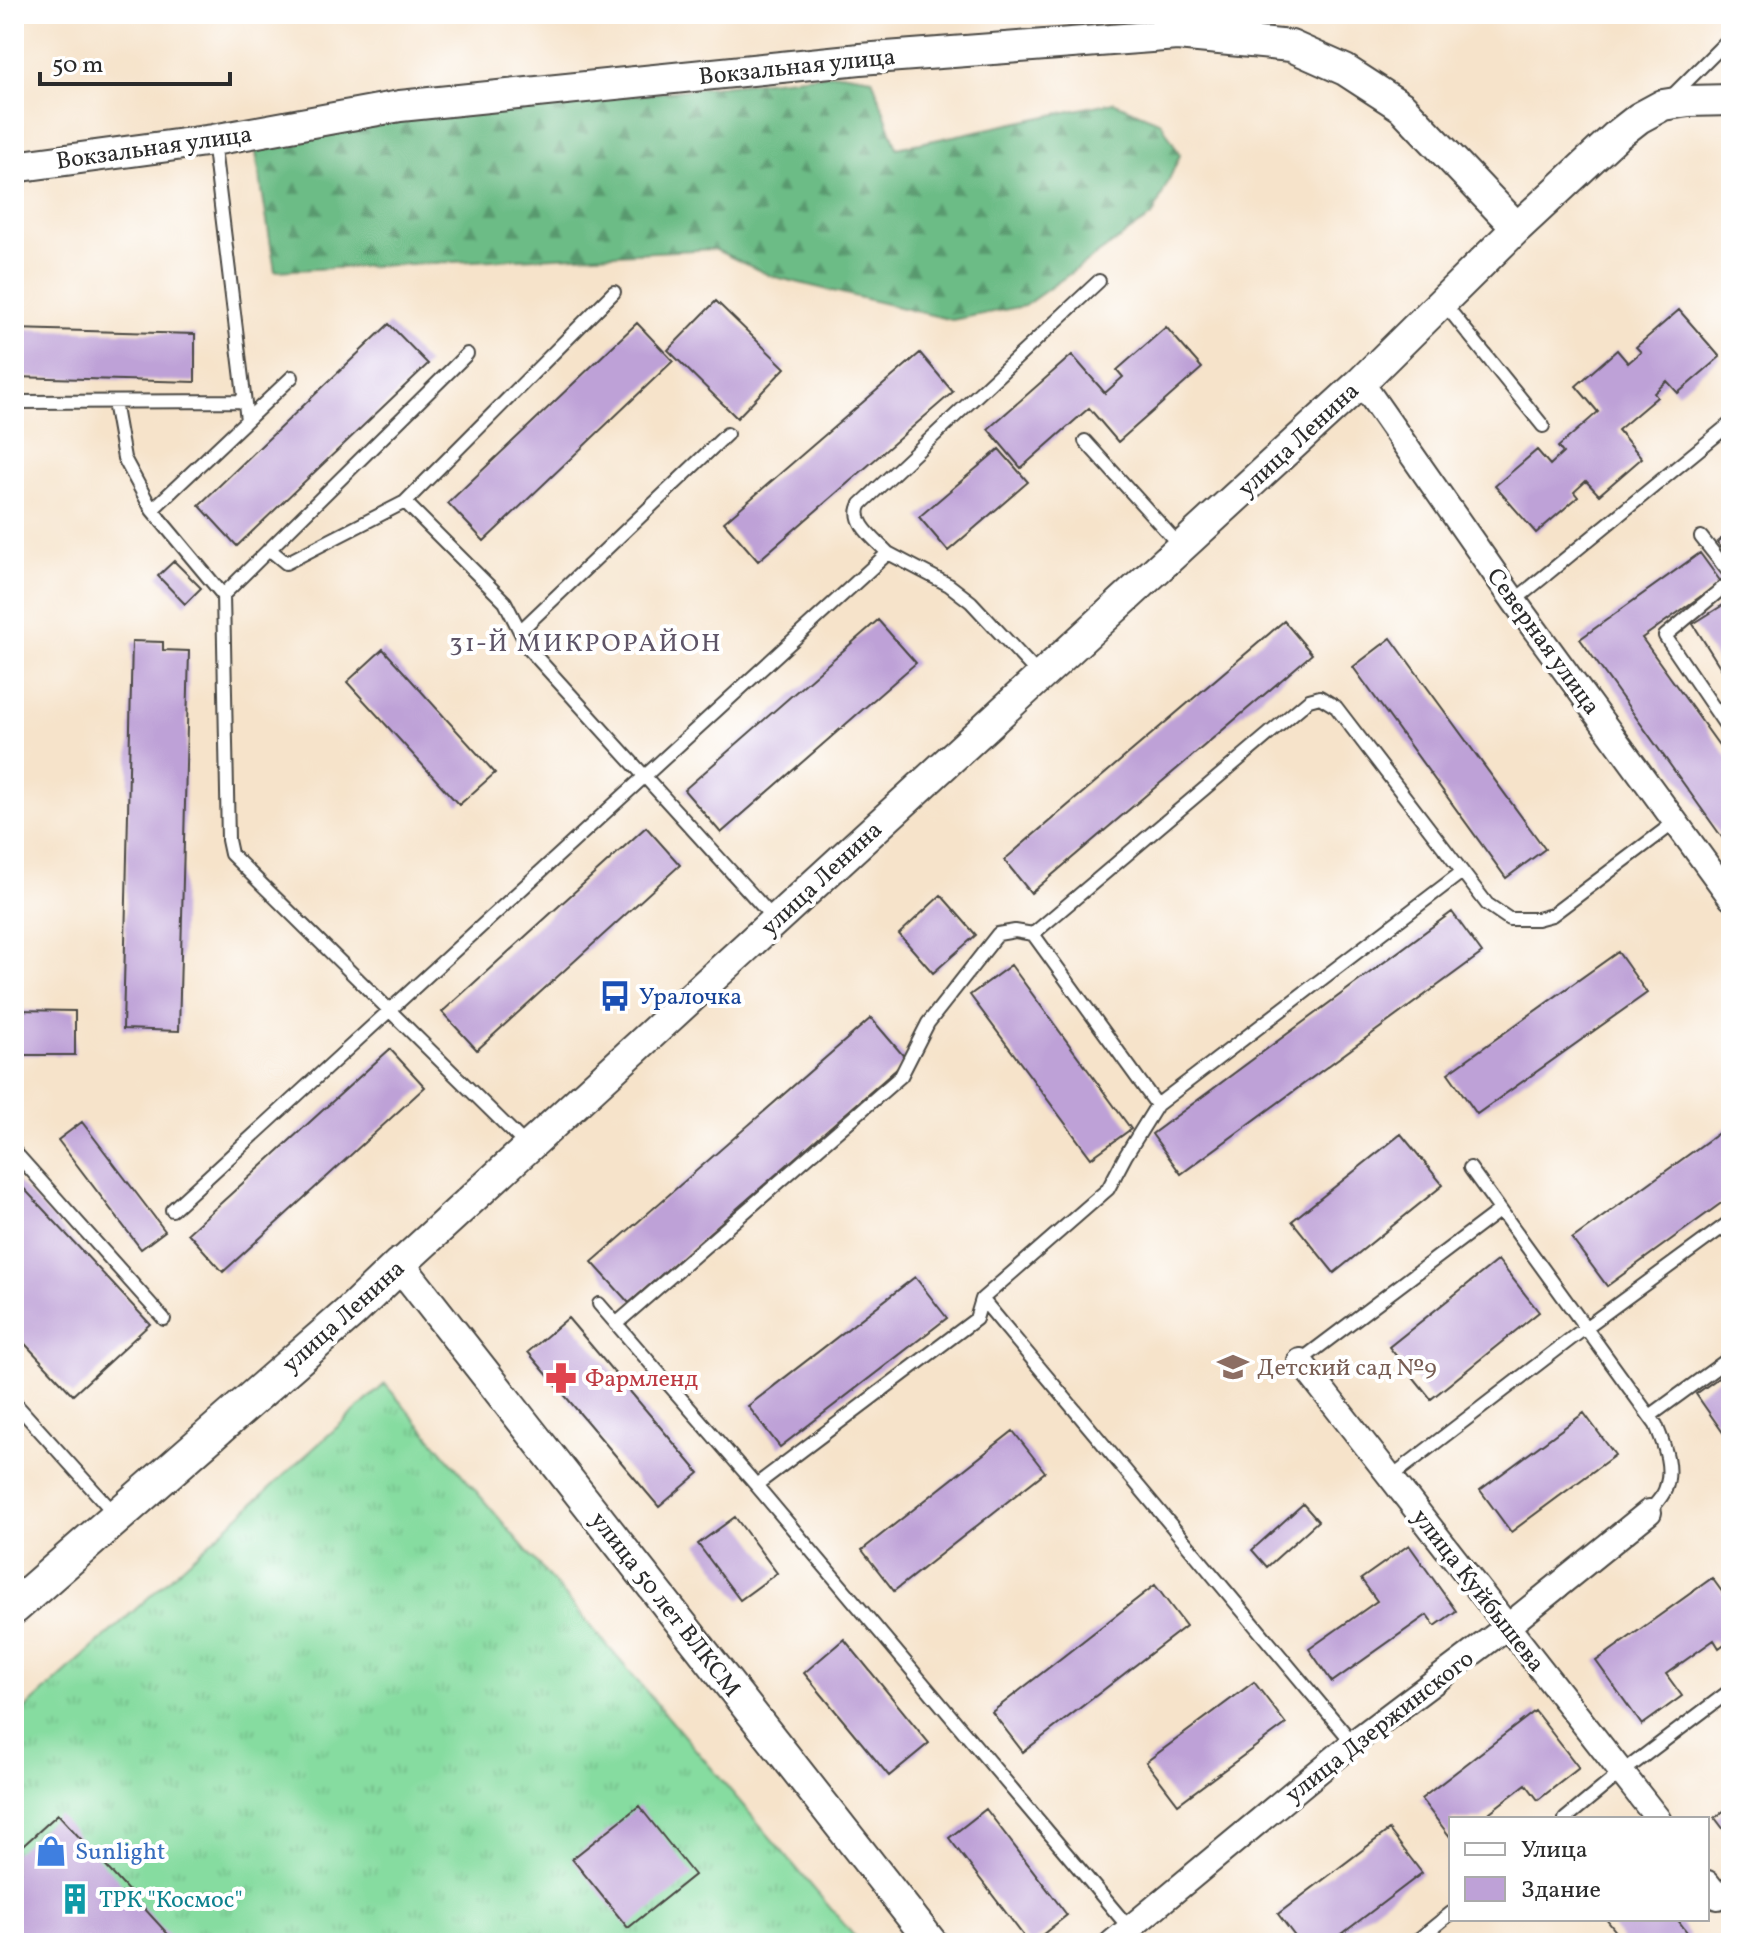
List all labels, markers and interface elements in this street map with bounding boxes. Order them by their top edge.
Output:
scale bar [40,36,230,86]
street label: Вокзальная улица [697,41,897,95]
text: 50 m [52,49,104,83]
street label: Вокзальная улица [54,118,254,180]
street label: улица Ленина [1231,375,1368,506]
street label: Северная улица [1477,562,1607,723]
district label: 31-Й МИКРОРАЙОН [449,626,723,662]
street label: улица Ленина [754,814,891,945]
bus stop icon: Уралочка [598,979,632,1013]
place label: Уралочка [639,981,742,1015]
street label: улица Ленина [275,1253,413,1382]
school or university icon: Детский сад №9 [1216,1350,1250,1384]
place label: Детский сад №9 [1257,1352,1437,1386]
pharmacy icon: Фармленд [544,1361,578,1395]
place label: Фармленд [585,1363,698,1397]
street label: улица Куйбышева [1403,1502,1552,1680]
street label: улица 50 лет ВЛКСМ [581,1505,748,1705]
street label: улица Дзержинского [1279,1643,1482,1812]
legend [1449,1817,1709,1921]
shop icon: Sunlight [34,1834,68,1868]
text: Улица [1521,1834,1588,1868]
place label: Sunlight [75,1836,166,1870]
text: Здание [1521,1874,1601,1908]
building icon: ТРК "Космос" [58,1882,92,1916]
place label: ТРК "Космос" [99,1884,243,1918]

